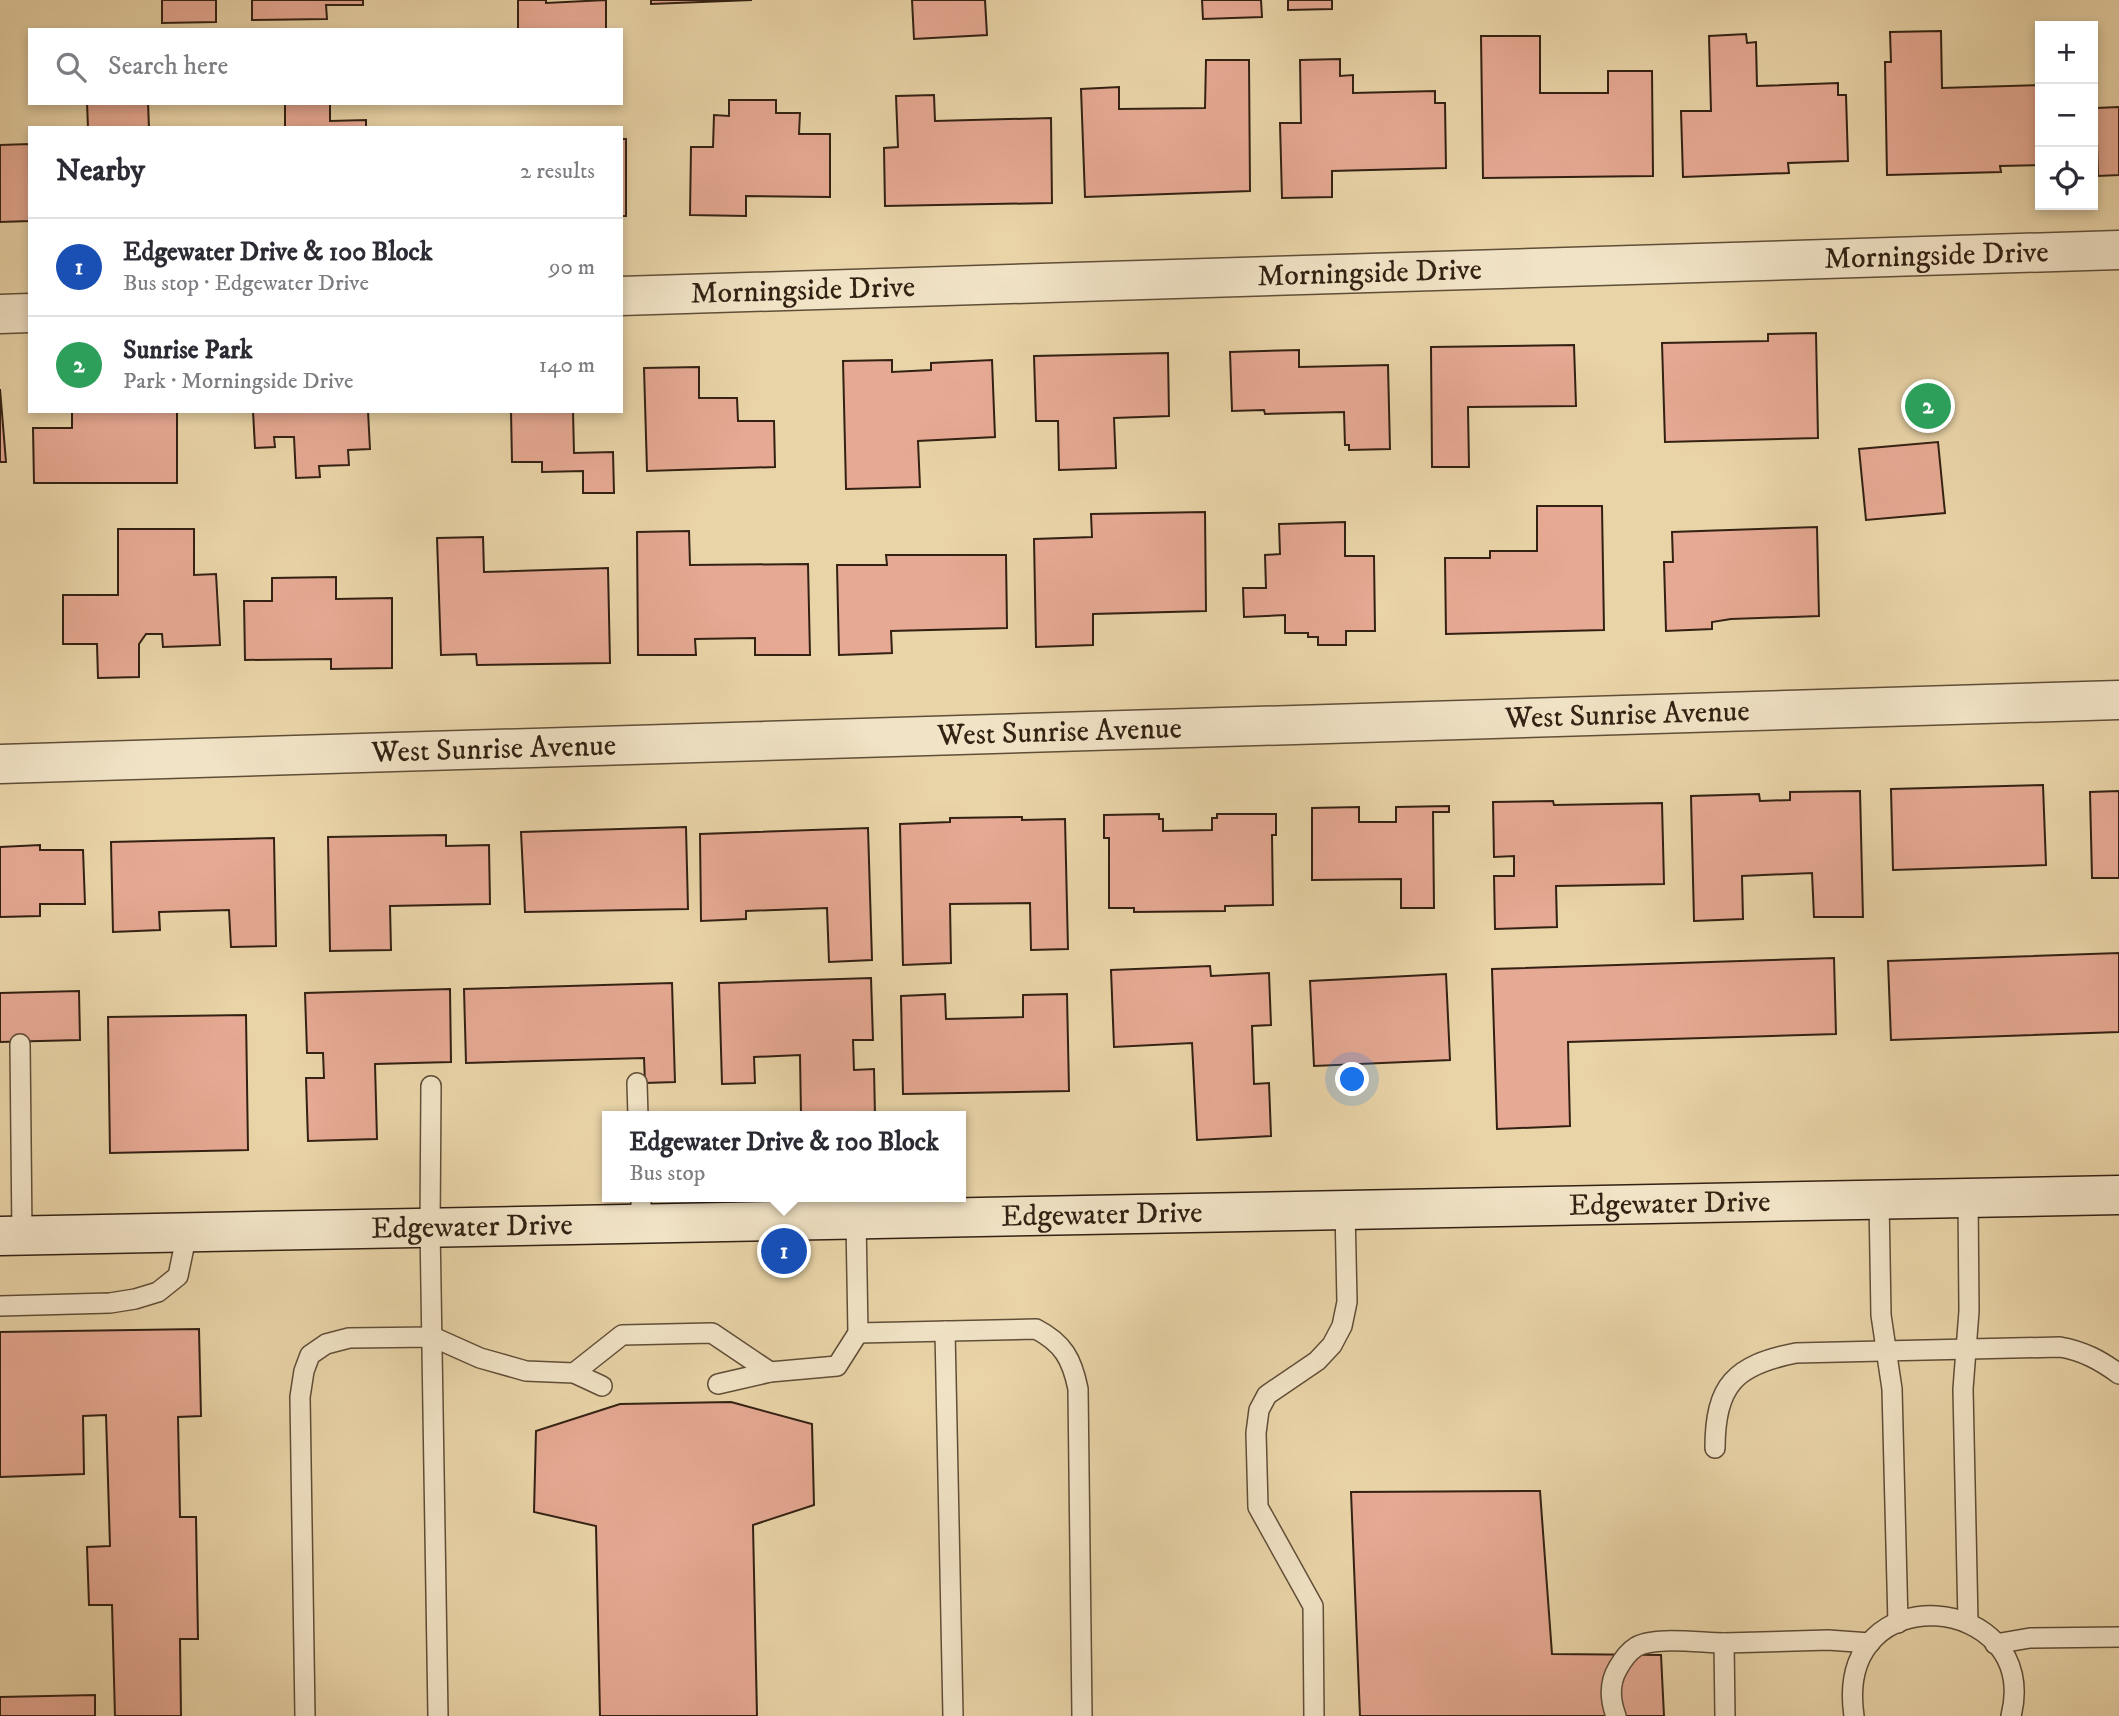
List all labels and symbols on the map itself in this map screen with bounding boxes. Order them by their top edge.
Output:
street label: Morningside Drive [1823,234,2049,278]
street label: Morningside Drive [1257,251,1483,295]
street label: Morningside Drive [690,268,916,312]
pin: 2 [1905,380,1951,432]
street label: West Sunrise Avenue [1503,693,1750,737]
street label: West Sunrise Avenue [936,710,1182,754]
street label: West Sunrise Avenue [370,727,617,771]
your location [1335,1062,1369,1096]
street label: Edgewater Drive [1569,1183,1771,1224]
street label: Edgewater Drive [1001,1194,1203,1235]
street label: Edgewater Drive [371,1206,573,1247]
pin: 1 [761,1225,807,1277]

